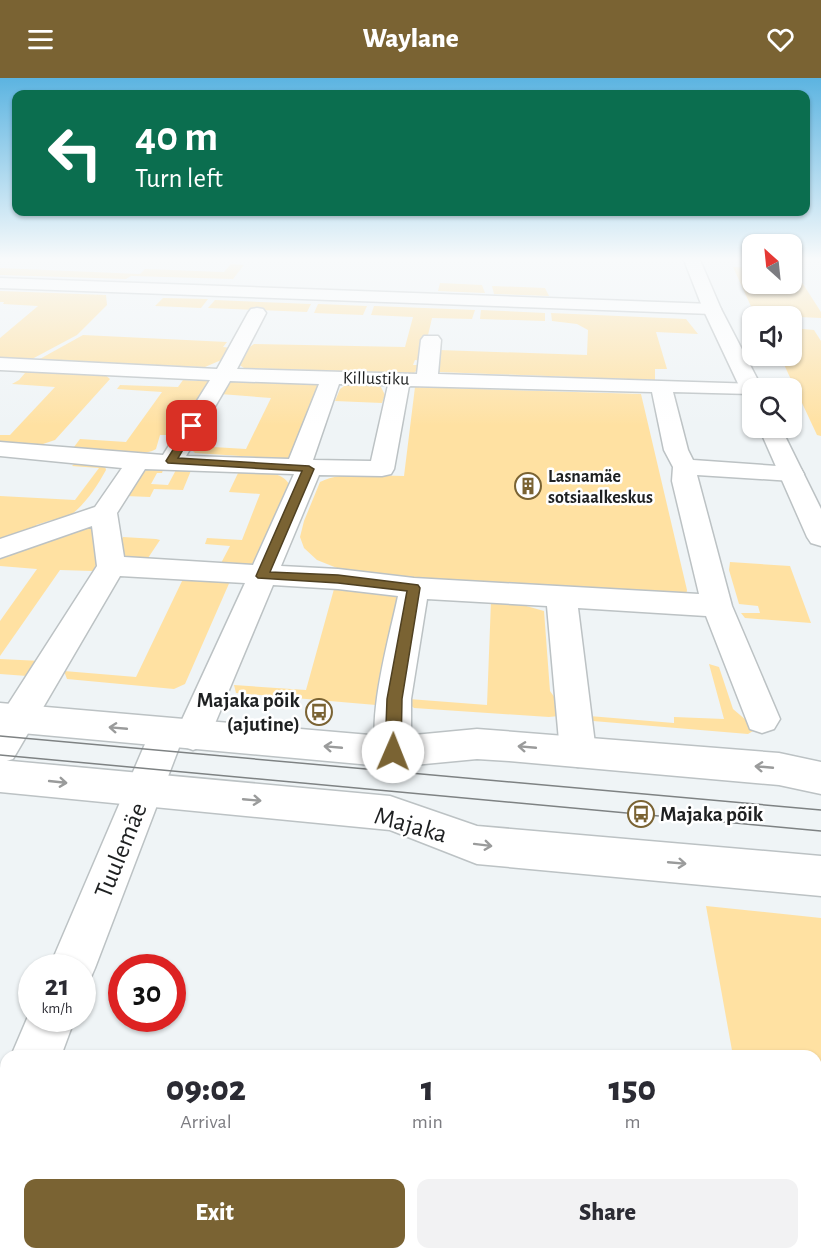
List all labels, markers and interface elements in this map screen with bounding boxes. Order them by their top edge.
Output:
icon: menu [24,23,57,56]
icon: heart [764,23,797,56]
text: Waylane [362,25,459,52]
icon: left [36,114,114,192]
text: 40 m [135,116,218,158]
text: Turn left [135,165,223,192]
north arrow [742,234,802,294]
map controls [742,234,802,438]
button: sound [742,306,802,366]
street label: Killustiku [343,369,409,389]
button: search [742,378,802,438]
pin [166,400,217,451]
icon: arrive [175,409,208,442]
place label: Lasnamäe sotsiaalkeskus [548,468,653,507]
building icon: Lasnamäe sotsiaalkeskus [513,471,543,501]
place label: Majaka põik (ajutine) [197,690,301,735]
bus stop icon: Majaka põik (ajutine) [304,697,334,727]
position arrow [361,720,425,784]
one-way arrow [109,722,129,733]
one-way arrow [324,741,344,752]
one-way arrow [518,741,538,752]
one-way arrow [754,761,774,772]
one-way arrow [48,777,68,788]
one-way arrow [242,795,262,806]
street label: Tuulemäe [90,799,152,902]
bus stop icon: Majaka põik [626,799,656,829]
street label: Majaka [371,802,450,848]
place label: Majaka põik [660,804,764,825]
one-way arrow [473,840,492,851]
one-way arrow [667,858,687,869]
speed limit sign: 30 [108,954,186,1032]
text: 21 [45,971,69,1001]
text: km/h [42,1001,72,1016]
text: 09:02 [166,1071,246,1107]
text: 1 [421,1071,434,1107]
text: 150 [609,1071,656,1107]
text: Arrival [180,1112,232,1132]
text: min [412,1112,443,1132]
text: m [624,1112,640,1132]
button: Exit [24,1179,405,1248]
button: Share [417,1179,798,1248]

